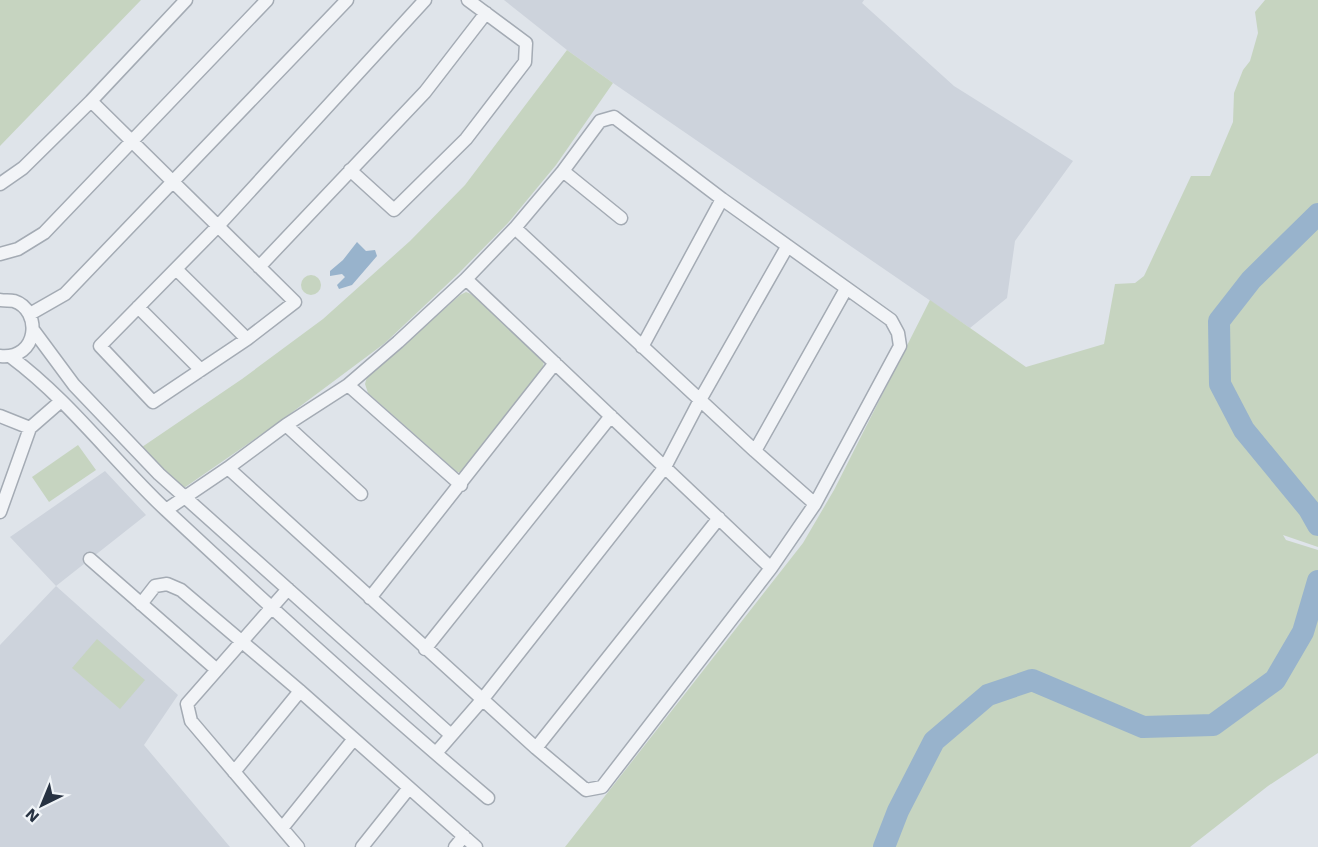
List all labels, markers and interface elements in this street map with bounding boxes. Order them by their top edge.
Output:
north arrow [12,775,72,835]
text: N [21,805,43,827]

